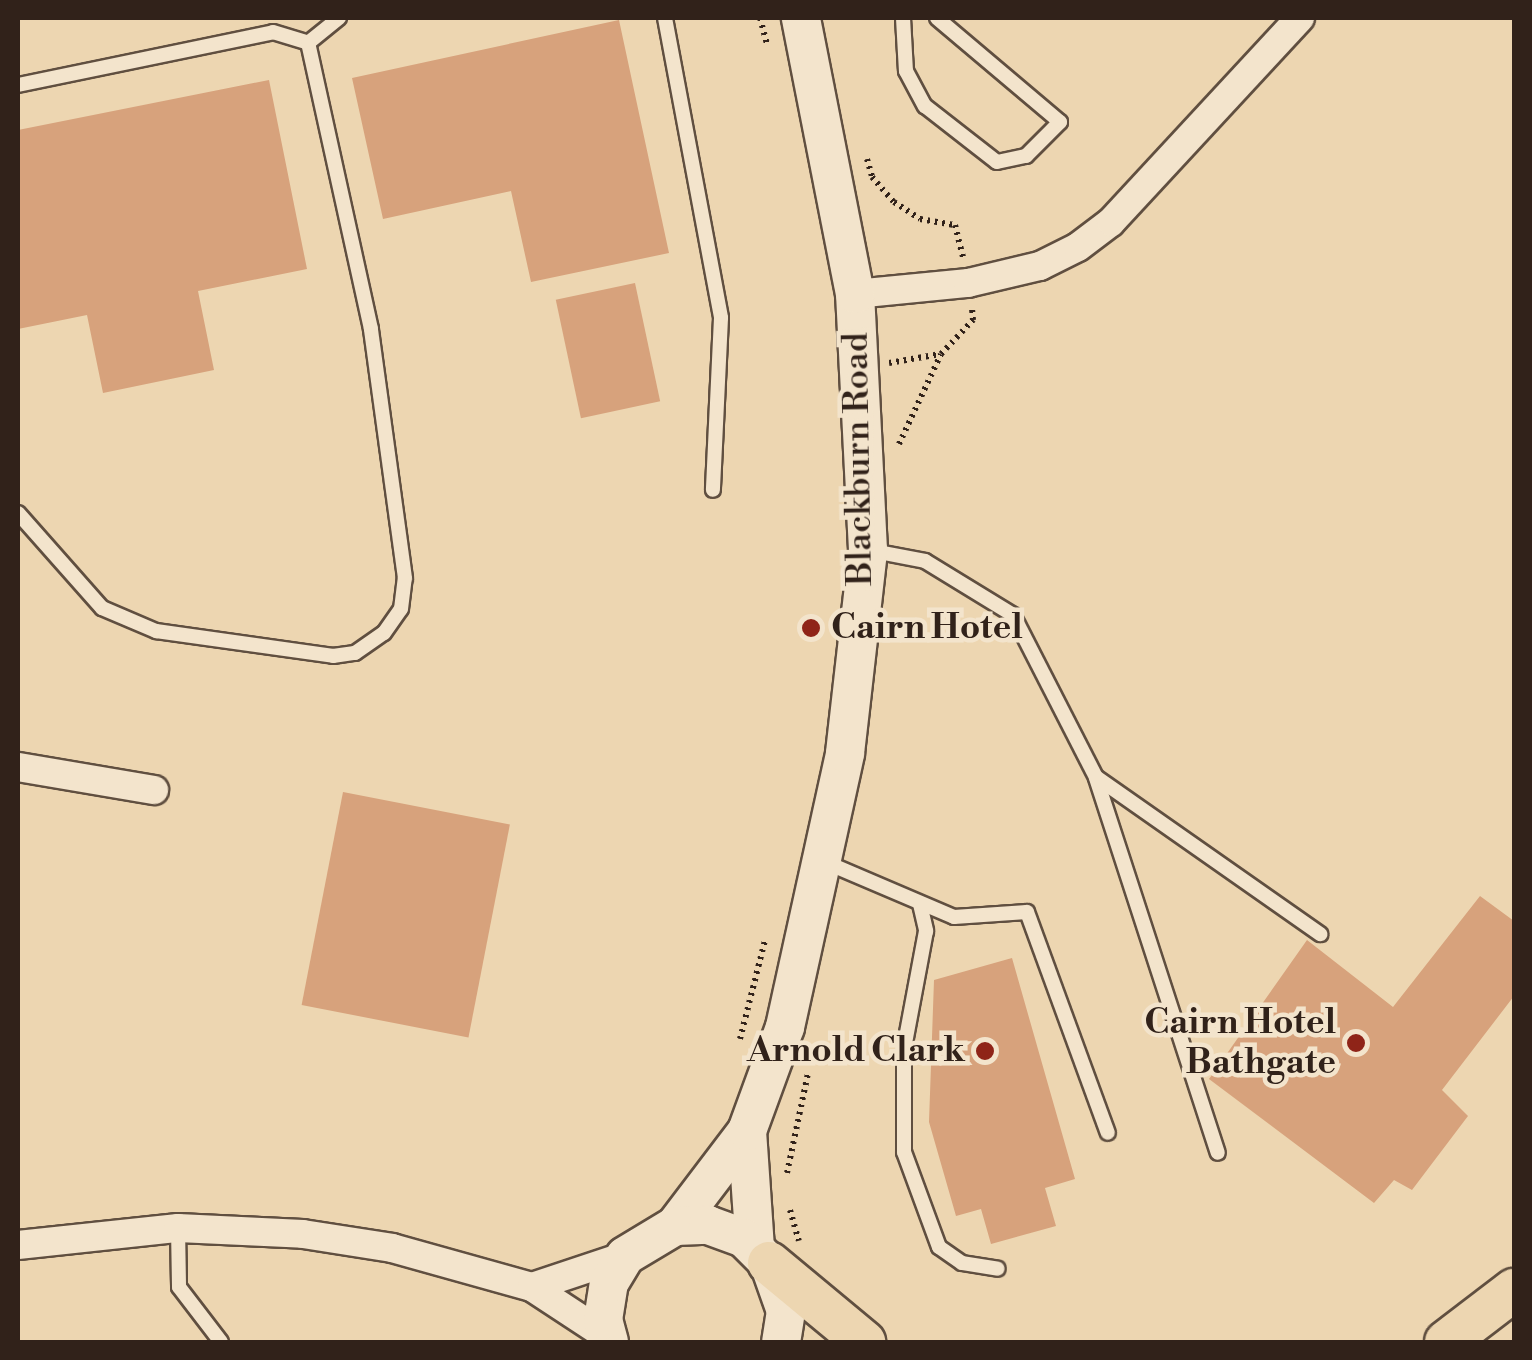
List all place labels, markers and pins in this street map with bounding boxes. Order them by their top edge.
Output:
place label: Cairn Hotel [831,607,1023,649]
marker: Cairn Hotel [800,617,822,639]
place label: Cairn Hotel Bathgate [1144,1002,1336,1084]
place label: Arnold Clark [747,1030,965,1072]
marker: Cairn Hotel Bathgate [1345,1032,1367,1054]
marker: Arnold Clark [974,1040,996,1062]

